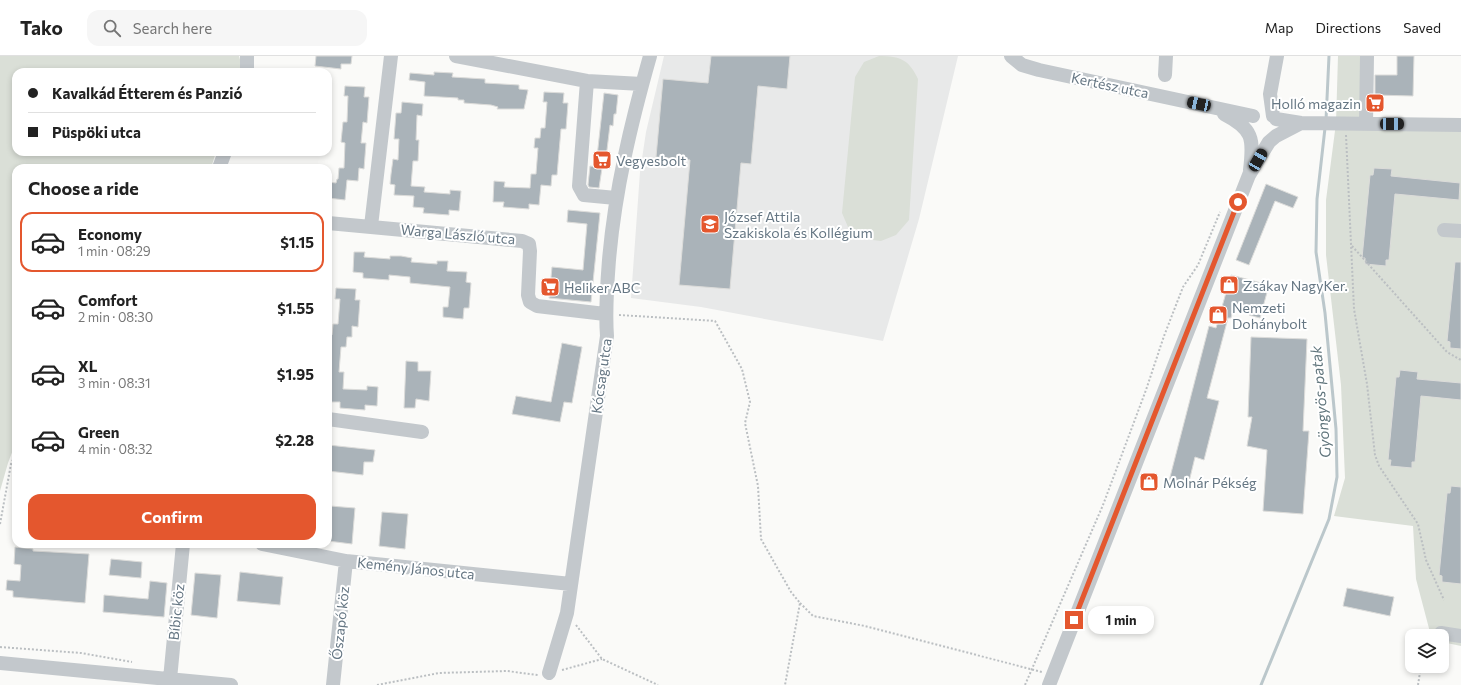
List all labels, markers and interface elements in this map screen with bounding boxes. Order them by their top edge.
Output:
search box [87,10,367,46]
text: Tako [20,16,63,39]
icon: search [101,17,123,39]
text: Search here [133,19,212,37]
text: Map [1265,19,1294,36]
text: Directions [1316,19,1381,36]
text: Saved [1403,19,1441,36]
street label: Kertész utca [1070,69,1150,101]
text: Kavalkád Étterem és Panzió [52,84,242,102]
supermarket icon: Holló magazin [1364,92,1386,114]
place label: Holló magazin [1271,95,1361,112]
car [1186,96,1212,112]
car [1380,118,1404,130]
text: Püspöki utca [52,123,141,141]
car [1247,147,1269,173]
supermarket icon: Vegyesbolt [591,149,613,171]
place label: Vegyesbolt [616,152,687,169]
text: Choose a ride [28,177,139,199]
route start [1229,193,1247,211]
place label: József Attila Szakiskola és Kollégium [724,208,873,241]
school or university icon: József Attila Szakiskola és Kollégium [699,213,721,235]
street label: Warga László utca [400,221,516,247]
icon: car [30,224,66,260]
text: Economy [78,225,142,243]
text: $1.15 [280,233,314,251]
text: 1 min · 08:29 [78,243,151,259]
shop icon: Zsákay NagyKer. [1218,274,1240,296]
supermarket icon: Heliker ABC [539,276,561,298]
place label: Zsákay NagyKer. [1243,277,1348,294]
place label: Heliker ABC [564,279,640,296]
icon: car [30,290,66,326]
text: Comfort [78,291,138,309]
text: $1.55 [277,299,314,317]
place label: Nemzeti Dohánybolt [1232,299,1307,332]
shop icon: Nemzeti Dohánybolt [1207,304,1229,326]
text: 2 min · 08:30 [78,309,153,325]
street label: Kócsag utca [587,337,615,415]
water label: Gyöngyös-patak [1306,344,1334,459]
icon: car [30,356,66,392]
text: XL [78,357,97,375]
text: $1.95 [277,365,314,383]
text: 3 min · 08:31 [78,375,151,391]
icon: car [30,422,66,458]
text: Green [78,423,119,441]
text: $2.28 [275,431,314,449]
text: 4 min · 08:32 [78,441,153,457]
shop icon: Molnár Pékség [1138,471,1160,493]
place label: Molnár Pékség [1163,474,1257,491]
button: Confirm [28,494,316,540]
street label: Kemény János utca [356,553,476,583]
street label: Bíbic köz [165,583,187,641]
street label: Őszapó köz [328,585,352,661]
callout: 1 min [1088,606,1154,634]
route end [1065,611,1083,629]
text: 1 min [1106,612,1136,628]
map controls [1405,629,1449,673]
button: layers [1405,629,1449,673]

